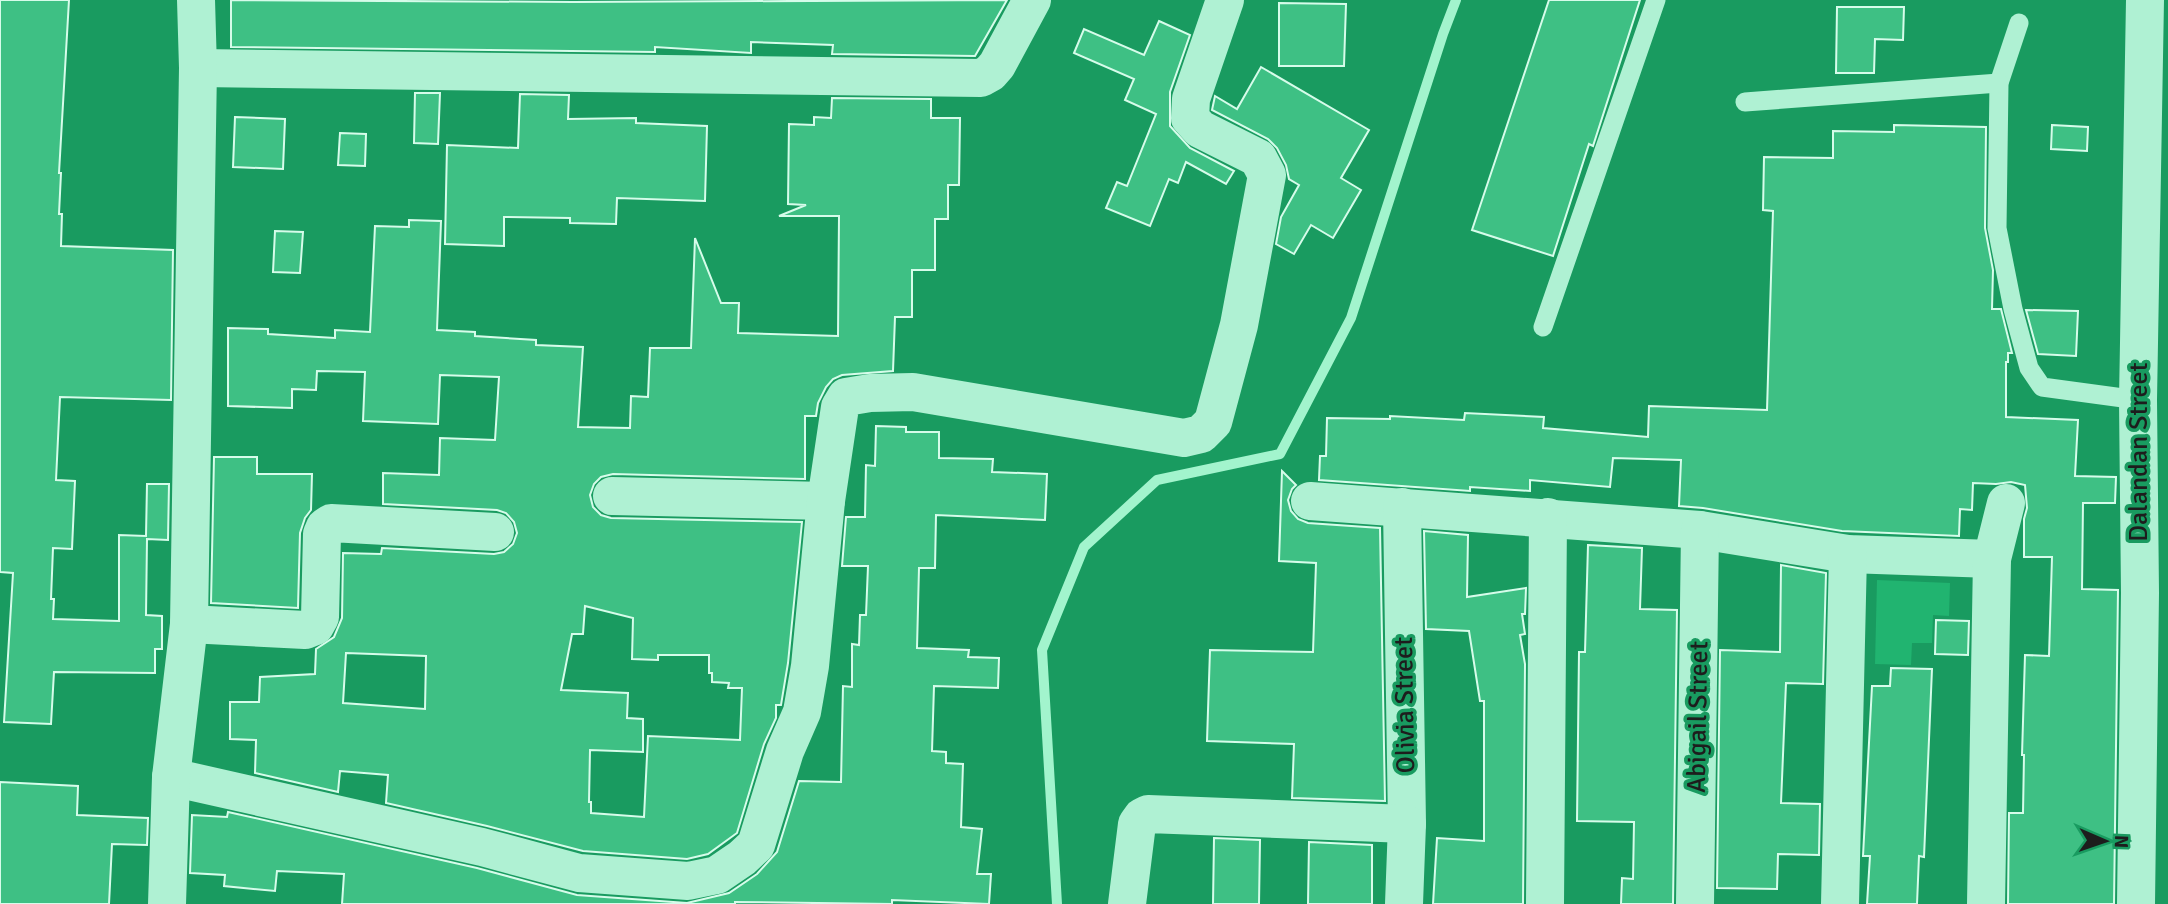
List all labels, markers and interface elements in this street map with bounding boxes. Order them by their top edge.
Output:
street label: Dalandan Street [2123,362,2155,542]
street label: Olivia Street [1388,636,1422,774]
street label: Abigail Street [1681,641,1715,793]
north arrow [2070,806,2140,876]
text: N [2109,835,2133,849]

